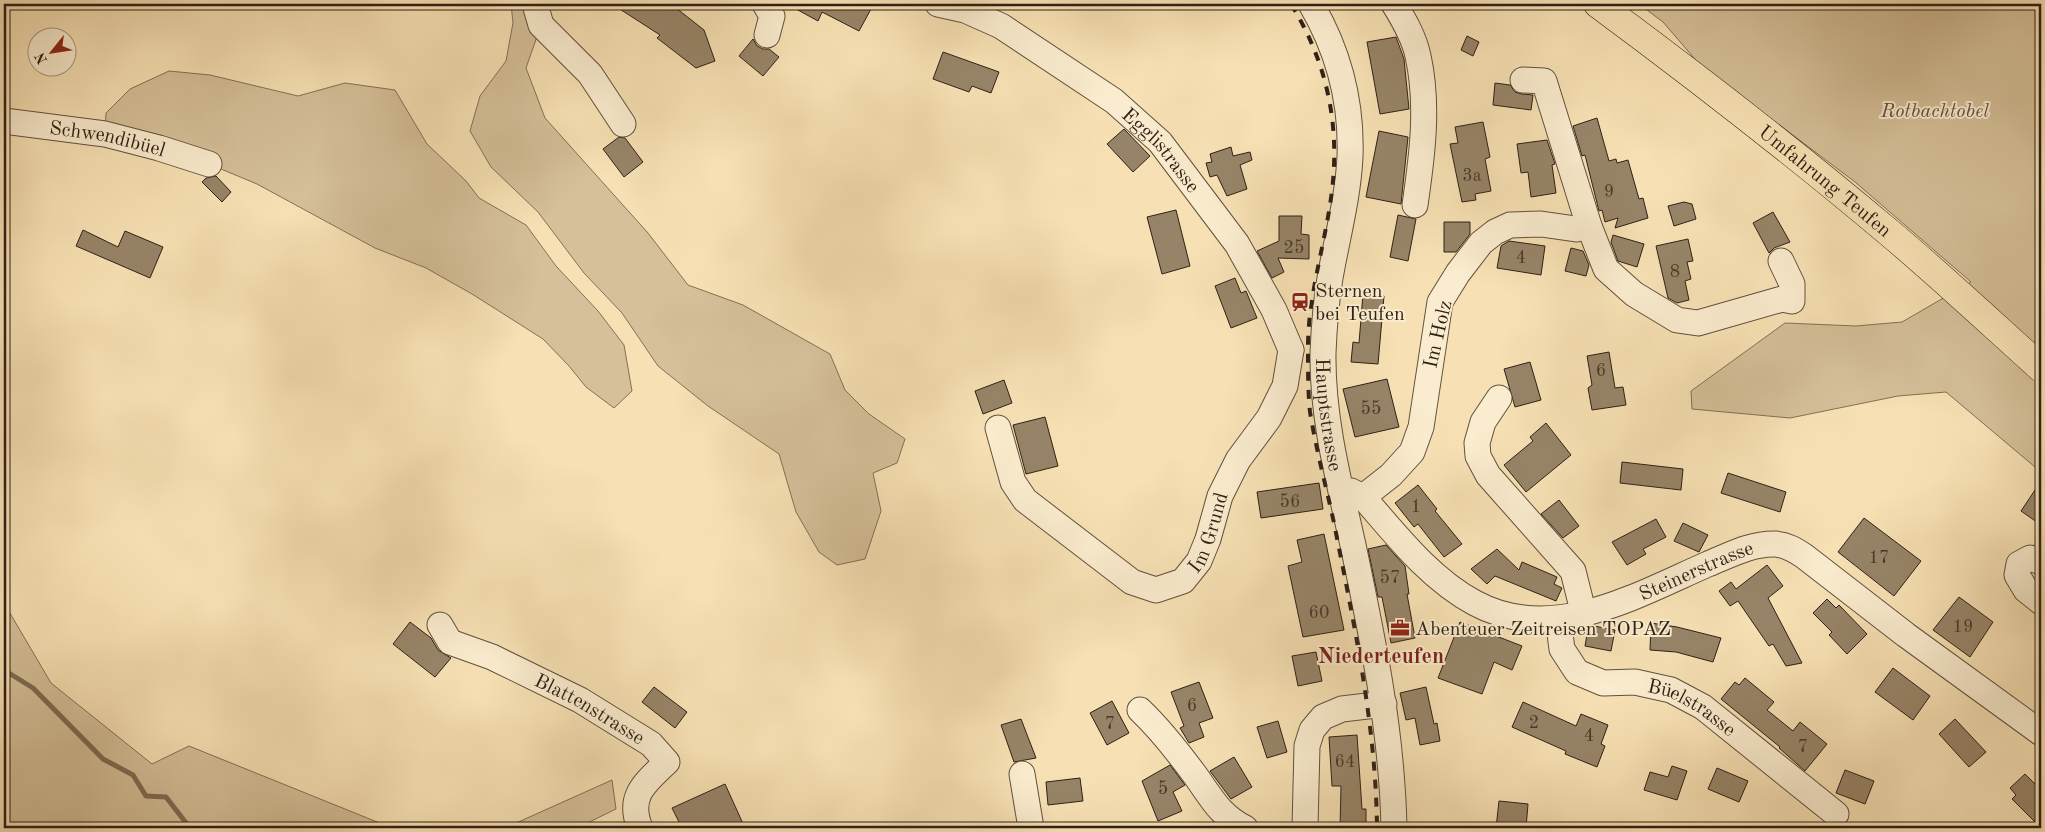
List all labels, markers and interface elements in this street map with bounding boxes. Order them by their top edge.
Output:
north arrow [28,28,78,78]
text: N [33,50,50,66]
park label: Rotbachtobel [1880,102,1989,122]
street label: Egglistrasse [1117,105,1203,197]
street label: Schwendibüel [48,119,168,161]
street label: Umfahrung Teufen [1754,123,1894,242]
house number: 3a [1462,167,1482,185]
house number: 9 [1604,183,1614,201]
house number: 25 [1284,239,1304,257]
house number: 4 [1516,249,1526,267]
house number: 8 [1670,263,1680,281]
place label: Sternen bei Teufen [1315,282,1405,325]
station icon: Sternen bei Teufen [1289,291,1311,313]
street label: Im Holz [1421,298,1456,370]
street label: Hauptstrasse [1311,358,1344,473]
house number: 6 [1596,362,1606,380]
house number: 55 [1361,400,1381,418]
street label: Im Grund [1185,490,1233,578]
house number: 56 [1280,493,1300,511]
house number: 1 [1411,498,1421,516]
street label: Steinerstrasse [1637,539,1756,606]
house number: 17 [1869,549,1889,567]
house number: 57 [1380,569,1400,587]
house number: 60 [1309,604,1329,622]
office icon: Abenteuer Zeitreisen TOPAZ [1389,617,1411,639]
house number: 19 [1953,618,1973,636]
place label: Abenteuer Zeitreisen TOPAZ [1415,620,1671,640]
district label: Niederteufen [1318,646,1444,668]
street label: Blattenstrasse [531,671,648,749]
street label: Büelstrasse [1645,677,1739,741]
house number: 6 [1187,697,1197,715]
house number: 2 [1529,714,1539,732]
house number: 7 [1105,715,1115,733]
house number: 4 [1584,727,1594,745]
house number: 7 [1798,738,1808,756]
house number: 64 [1335,753,1355,771]
house number: 5 [1158,780,1168,798]

